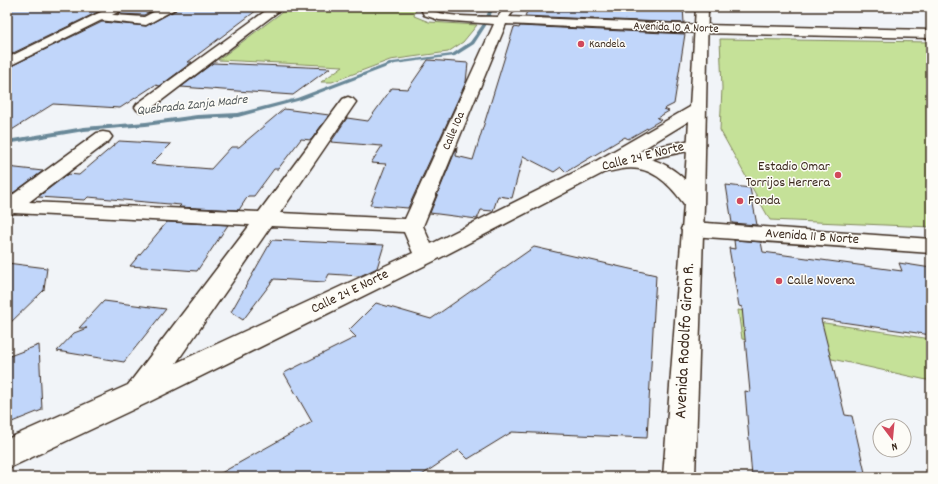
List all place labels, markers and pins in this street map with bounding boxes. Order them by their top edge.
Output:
place label: Kandela [589,36,625,53]
marker: Kandela [576,39,586,49]
place label: Estadio Omar Torrijos Herrera [746,157,831,193]
marker: Estadio Omar Torrijos Herrera [833,170,843,180]
place label: Fonda [748,191,781,211]
marker: Fonda [735,196,745,206]
place label: Calle Novena [787,271,855,291]
marker: Calle Novena [774,276,784,286]

